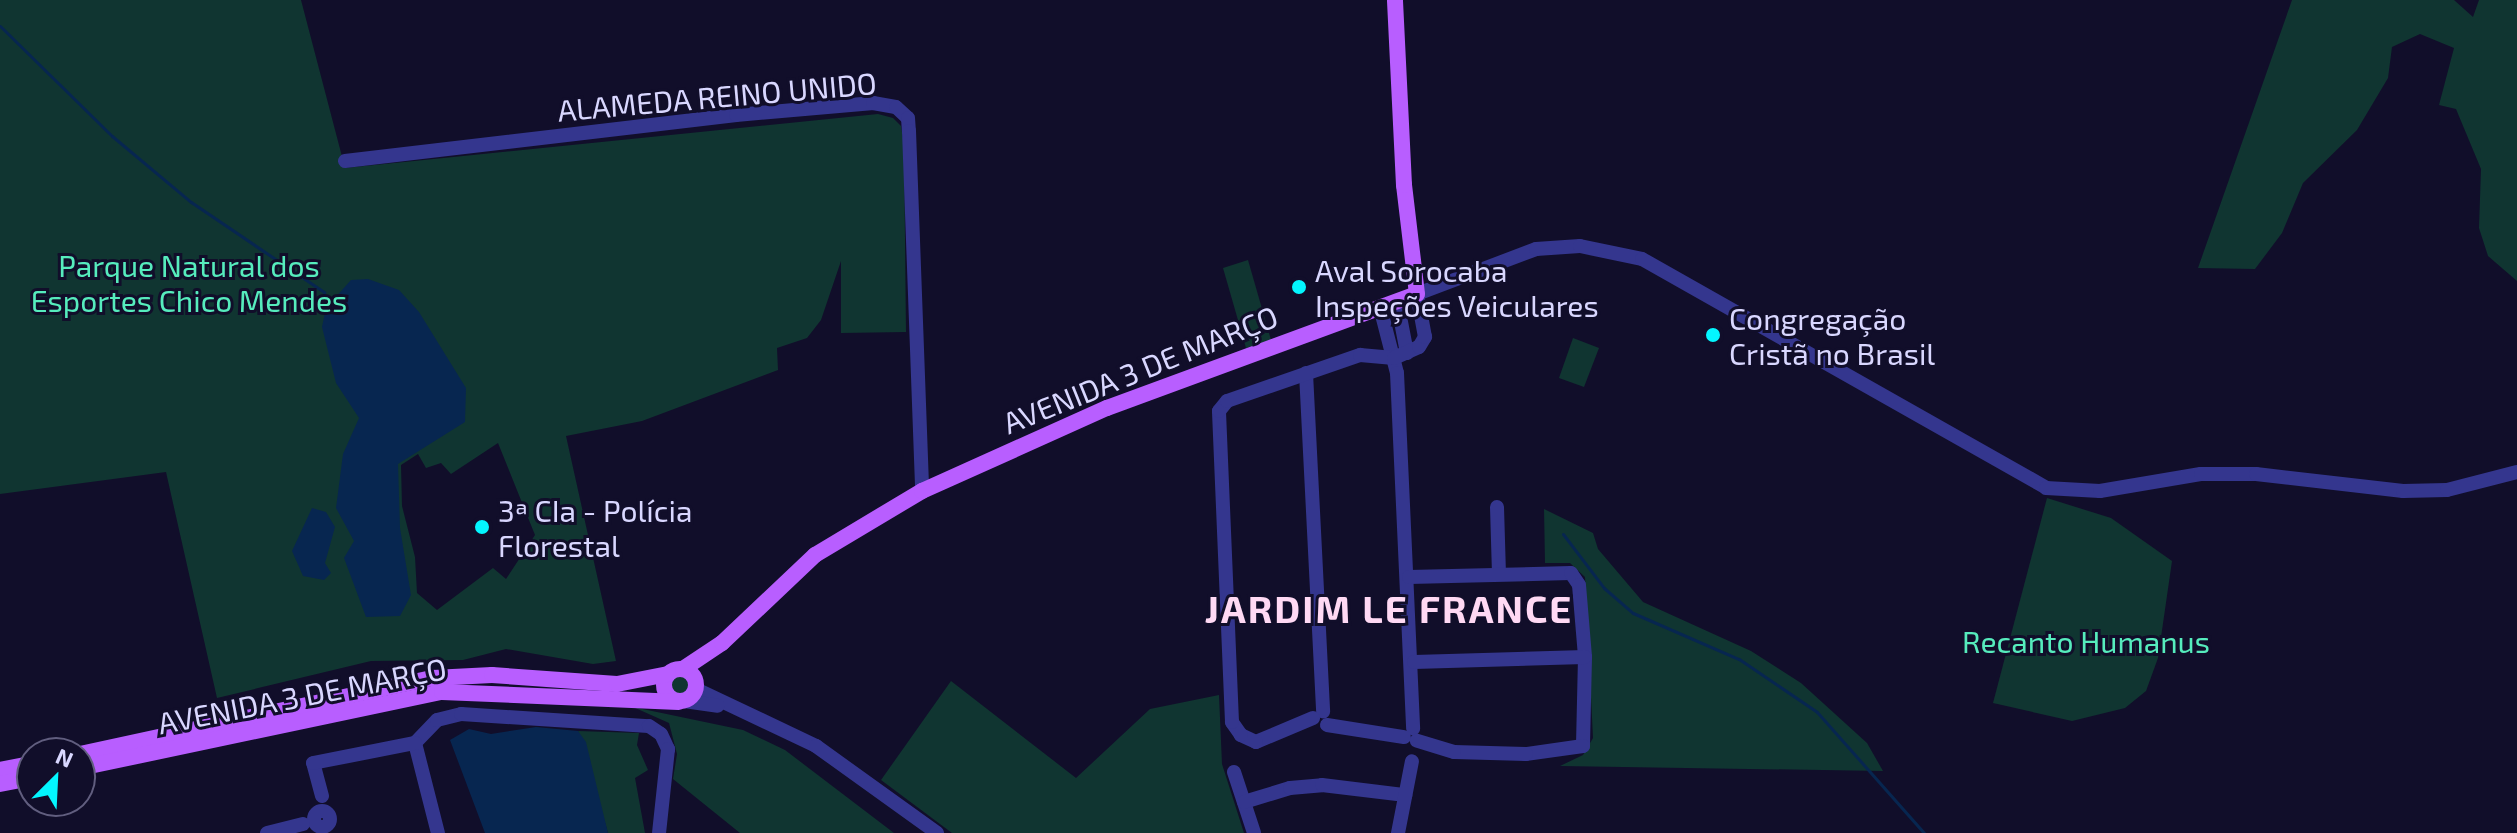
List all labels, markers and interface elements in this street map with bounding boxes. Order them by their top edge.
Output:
street label: ALAMEDA REINO UNIDO [556,64,878,128]
park label: Parque Natural dos Esportes Chico Mendes [31,247,347,318]
place label: Aval Sorocaba Inspeções Veiculares [1315,252,1599,322]
marker: Aval Sorocaba Inspeções Veiculares [1290,278,1308,296]
street label: AVENIDA 3 DE MARÇO [997,297,1283,441]
place label: Congregação Cristã no Brasil [1729,300,1935,370]
marker: Congregação Cristã no Brasil [1704,326,1722,344]
place label: 3ª CIa - Polícia Florestal [498,492,692,562]
marker: 3ª CIa - Polícia Florestal [473,518,491,536]
district label: JARDIM LE FRANCE [1205,586,1573,632]
park label: Recanto Humanus [1962,623,2210,659]
street label: AVENIDA 3 DE MARÇO [154,649,450,741]
north arrow [16,737,96,817]
text: N [52,742,77,772]

